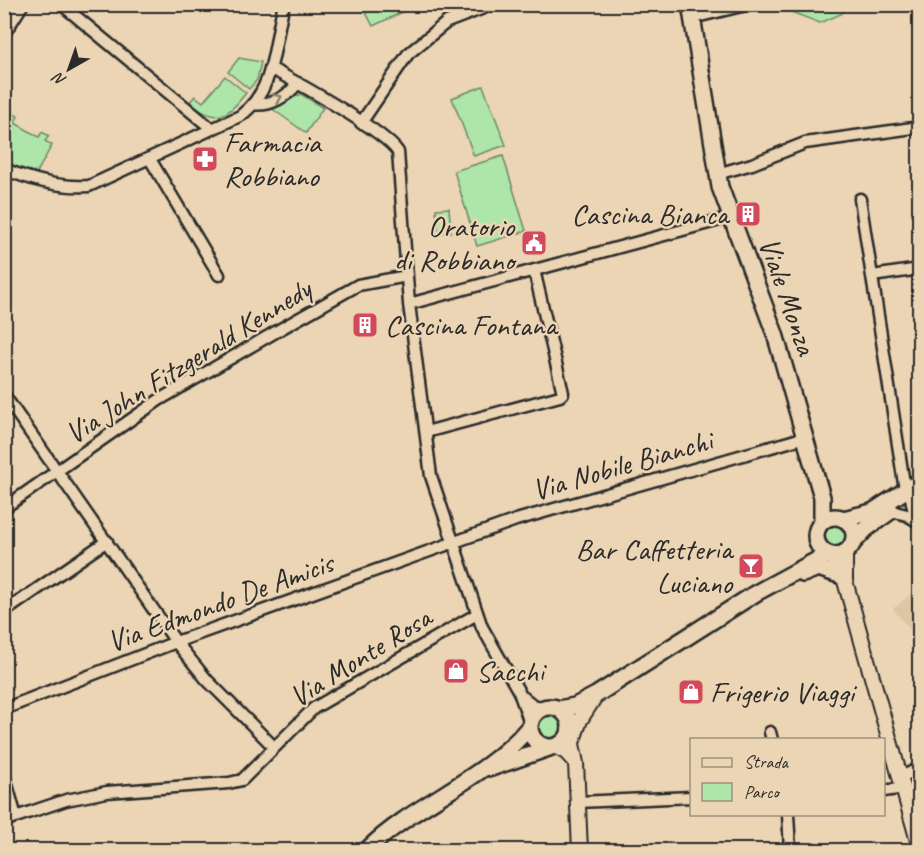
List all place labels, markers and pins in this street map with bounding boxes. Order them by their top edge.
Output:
place label: Farmacia Robbiano [224,123,323,195]
pharmacy icon: Farmacia Robbiano [190,144,220,174]
place label: Cascina Bianca [571,195,731,233]
building icon: Cascina Bianca [733,199,763,229]
place label: Oratorio di Robbiano [394,207,517,279]
public building icon: Oratorio di Robbiano [519,228,549,258]
place label: Cascina Fontana [385,306,559,344]
building icon: Cascina Fontana [350,310,380,340]
place label: Bar Caffetteria Luciano [576,530,735,602]
bar icon: Bar Caffetteria Luciano [736,551,766,581]
place label: Sacchi [476,652,547,690]
shop icon: Sacchi [441,656,471,686]
place label: Frigerio Viaggi [710,673,857,711]
shop icon: Frigerio Viaggi [676,677,706,707]

